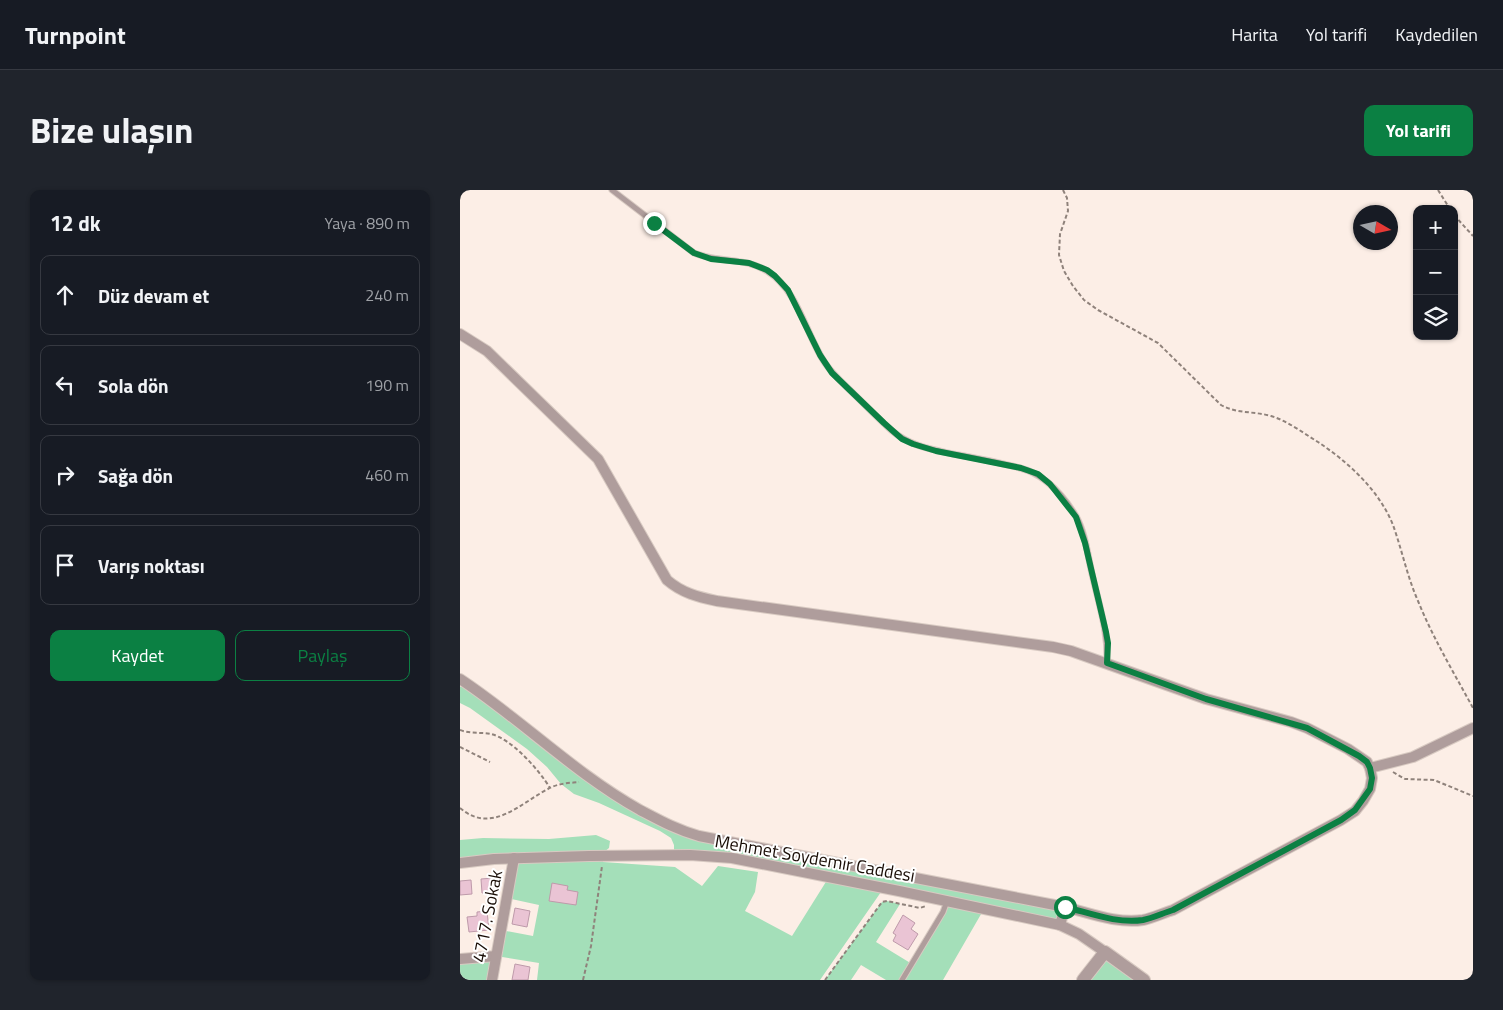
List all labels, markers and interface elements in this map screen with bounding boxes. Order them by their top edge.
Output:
text: Turnpoint [25,17,126,53]
text: Harita [1231,21,1278,48]
text: Yol tarifi [1306,21,1367,48]
text: Kaydedilen [1395,21,1478,48]
text: Bize ulaşın [30,103,193,157]
button: Yol tarifi [1364,105,1473,156]
north arrow [1353,205,1398,250]
map controls [1413,205,1458,340]
button: + [1413,205,1458,250]
text: 12 dk [50,207,100,239]
text: Yaya · 890 m [325,211,410,235]
route end [643,212,666,235]
button: − [1413,250,1458,295]
icon: ahead [51,281,79,309]
text: Düz devam et [98,281,209,310]
text: 240 m [365,283,409,307]
button: layers [1413,295,1458,340]
icon: left [51,371,79,399]
text: Sola dön [98,371,169,400]
text: 190 m [365,373,409,397]
icon: right [51,461,79,489]
text: Sağa dön [98,461,173,490]
text: 460 m [365,463,409,487]
icon: arrive [51,551,79,579]
text: Varış noktası [98,551,205,580]
button: Kaydet [50,630,225,681]
button: Paylaş [235,630,410,681]
street label: Mehmet Soydemir Caddesi [713,827,917,889]
street label: 4717. Sokak [465,867,509,965]
route start [1054,896,1077,919]

